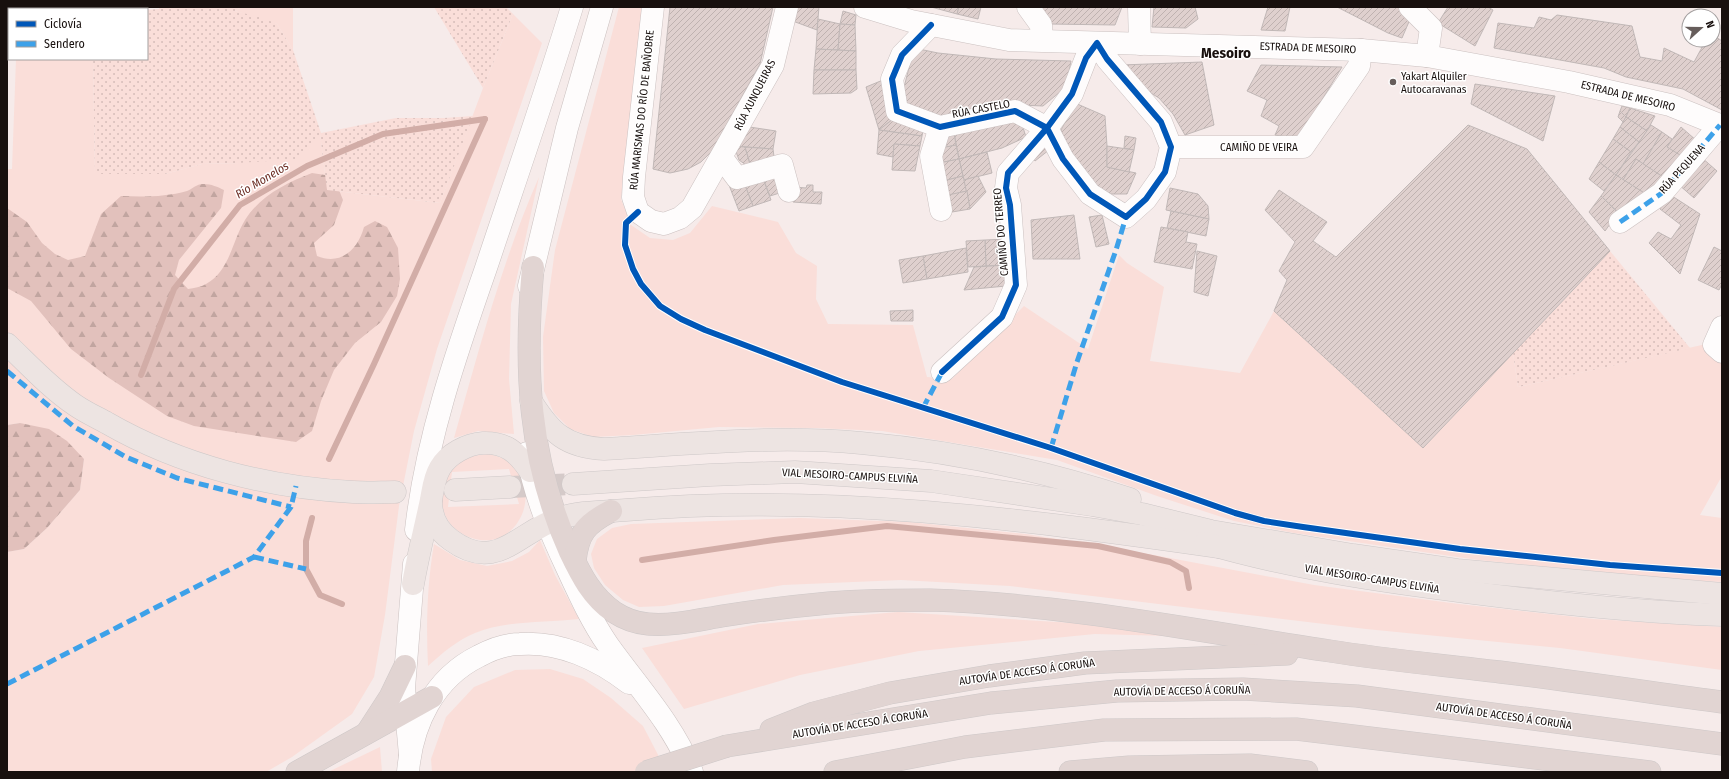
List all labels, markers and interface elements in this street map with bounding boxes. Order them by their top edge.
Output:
legend [8,8,148,60]
north arrow [1681,8,1721,48]
text: Ciclovía [44,17,82,31]
text: N [1703,19,1717,30]
street label: RÚA MARISMAS DO RÍO DE BAÑOBRE [626,29,657,191]
text: Sendero [44,37,85,51]
street label: ESTRADA DE MESOIRO [1259,40,1357,56]
district label: Mesoiro [1201,44,1251,62]
street label: RÚA XUNQUEIRAS [731,56,779,133]
place label: Yakart Alquiler Autocaravanas [1401,70,1467,96]
marker: Yakart Alquiler Autocaravanas [1388,77,1398,87]
street label: ESTRADA DE MESOIRO [1579,78,1677,114]
street label: RÚA CASTELO [951,96,1011,121]
street label: CAMIÑO DE VEIRA [1220,141,1298,154]
street label: RÚA PEQUENA [1656,141,1708,197]
water label: Río Monelos [233,159,291,201]
street label: CAMIÑO DO TERREO [991,187,1011,277]
street label: VIAL MESOIRO-CAMPUS ELVIÑA [782,466,919,486]
street label: VIAL MESOIRO-CAMPUS ELVIÑA [1304,562,1441,596]
street label: AUTOVÍA DE ACCESO Á CORUÑA [958,655,1096,688]
street label: AUTOVÍA DE ACCESO Á CORUÑA [1113,682,1251,699]
street label: AUTOVÍA DE ACCESO Á CORUÑA [1435,699,1573,732]
street label: AUTOVÍA DE ACCESO Á CORUÑA [791,706,929,741]

